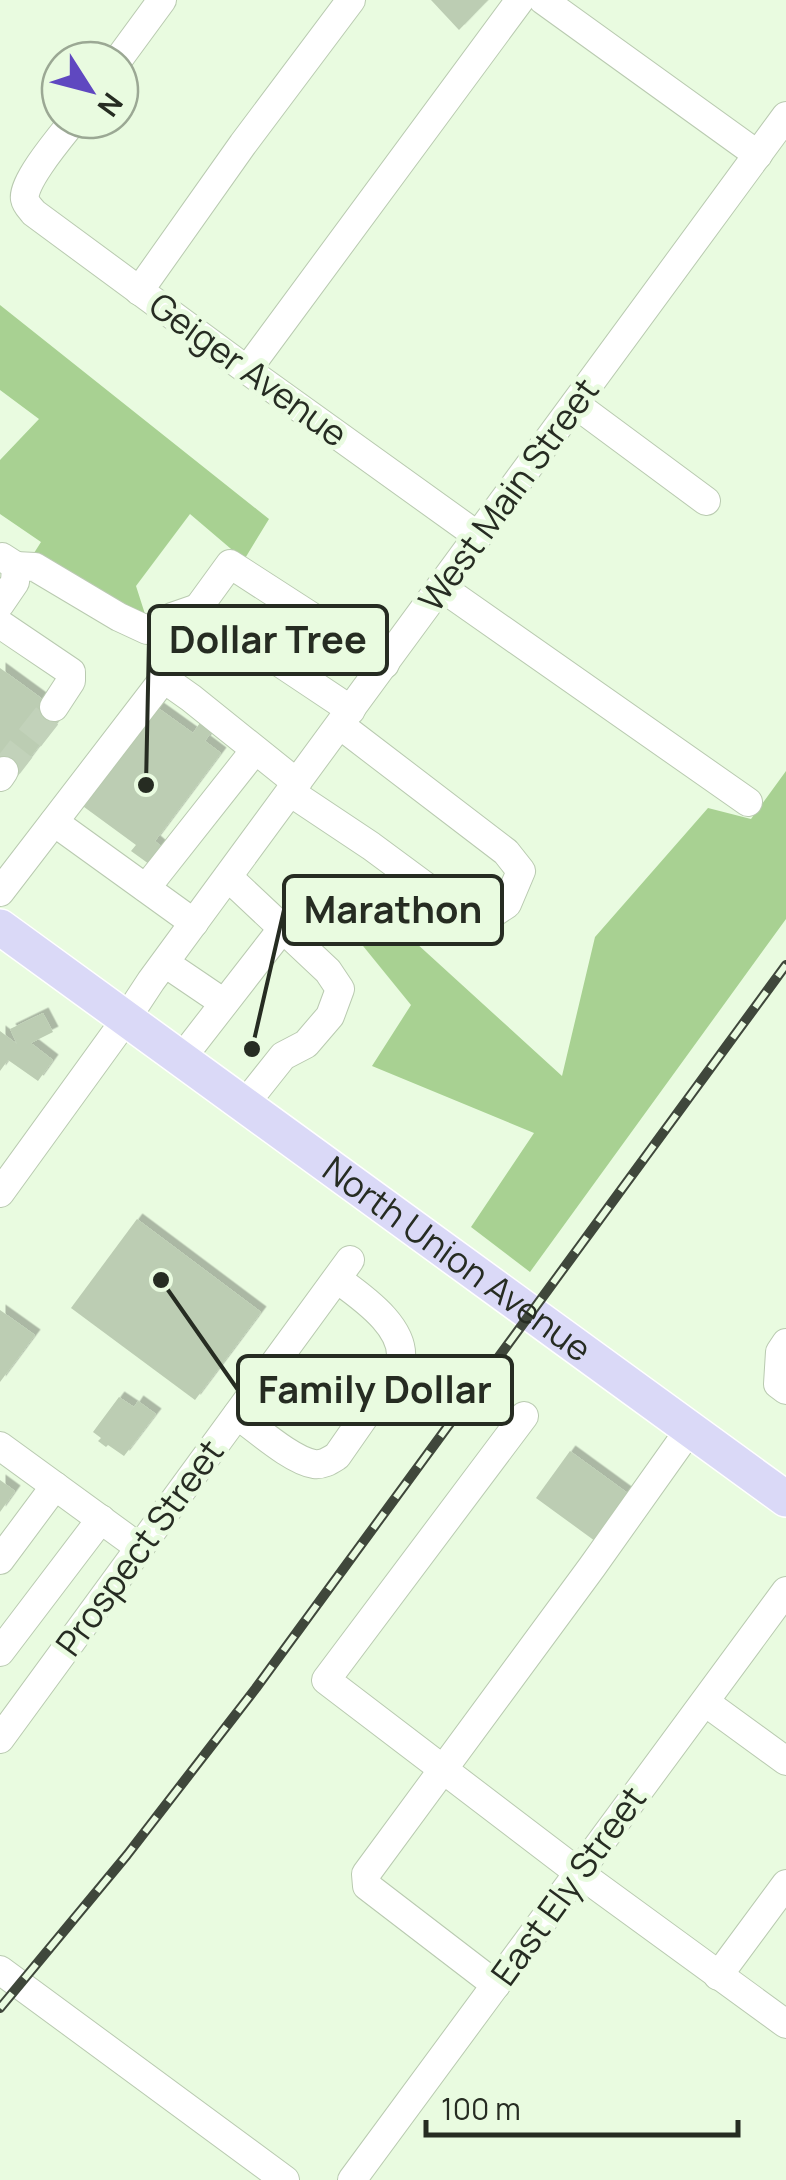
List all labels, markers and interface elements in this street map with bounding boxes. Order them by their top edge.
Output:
north arrow [40,40,140,140]
text: N [90,86,132,125]
street label: Geiger Avenue [140,281,357,457]
street label: West Main Street [407,368,609,621]
callout: Dollar Tree [149,606,387,674]
text: Dollar Tree [169,612,367,664]
callout: Marathon [284,876,502,944]
text: Marathon [304,882,482,934]
street label: North Union Avenue [314,1145,601,1373]
callout: Family Dollar [238,1356,512,1424]
text: Family Dollar [258,1362,492,1414]
street label: Prospect Street [44,1429,234,1665]
street label: East Ely Street [480,1776,657,1995]
scale bar [426,2075,738,2137]
text: 100 m [441,2088,521,2129]

